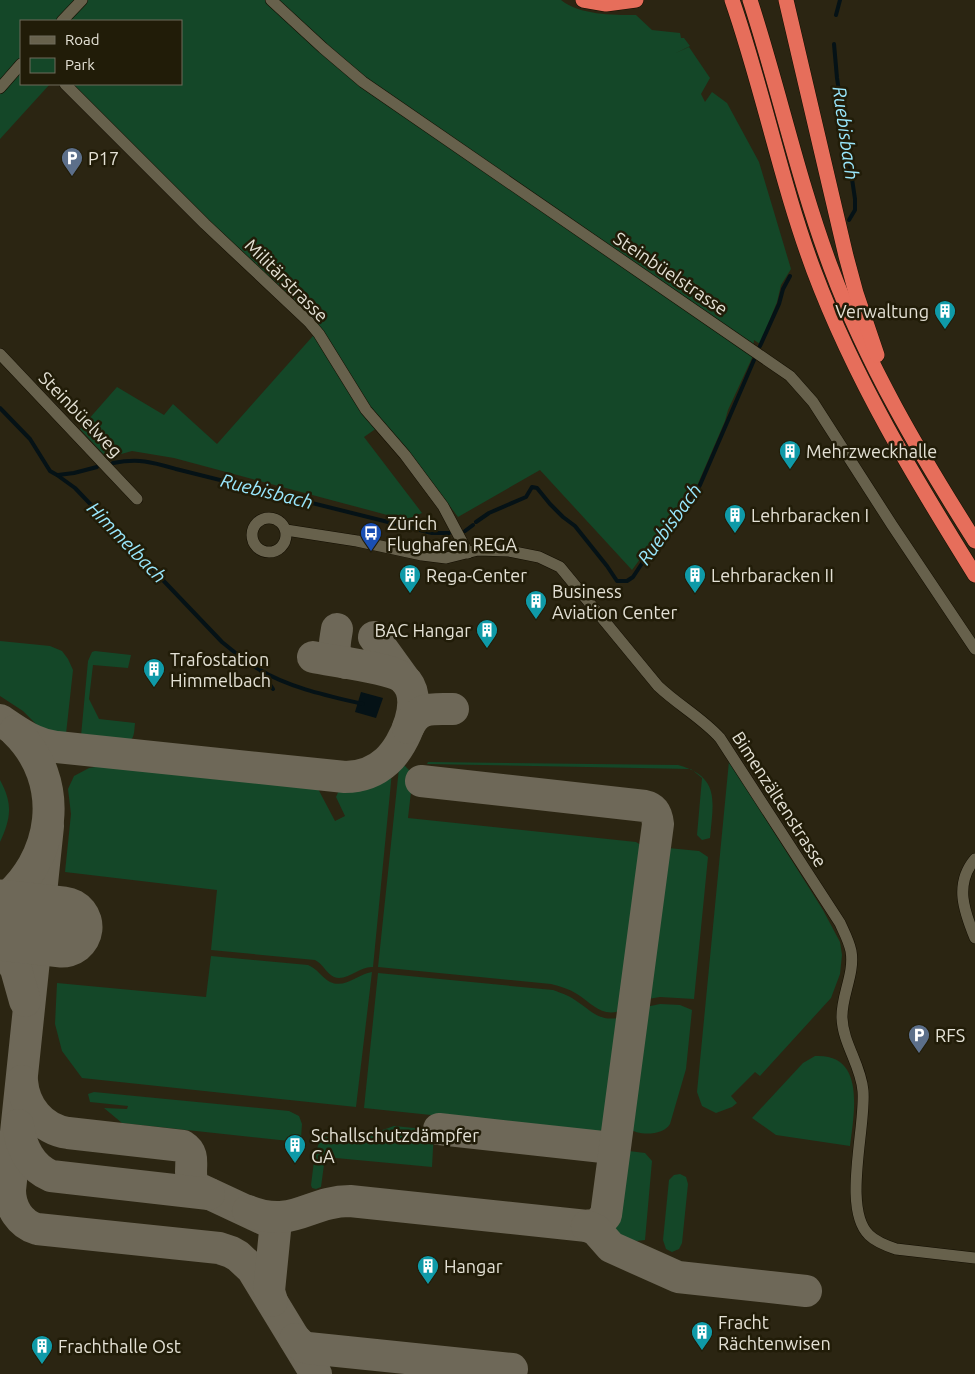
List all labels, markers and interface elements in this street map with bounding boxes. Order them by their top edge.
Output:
legend [20,20,182,85]
text: Road [65,31,100,48]
text: Park [65,56,95,73]
water label: Ruebisbach [829,85,863,181]
parking icon: P17 [60,146,84,177]
place label: P17 [88,148,119,168]
street label: Steinbüelstrasse [610,228,732,318]
street label: Militärstrasse [241,234,333,326]
building icon: Verwaltung [933,299,957,330]
place label: Verwaltung [835,301,929,321]
street label: Steinbüelweg [35,367,127,461]
building icon: Mehrzweckhalle [778,439,802,470]
place label: Mehrzweckhalle [806,441,937,461]
water label: Ruebisbach [218,469,316,513]
water label: Ruebisbach [632,479,706,569]
water label: Himmelbach [83,497,171,587]
building icon: Lehrbaracken I [723,503,747,534]
place label: Lehrbaracken I [751,505,869,525]
place label: Zürich Flughafen REGA [387,513,518,554]
bus stop icon: Zürich Flughafen REGA [359,521,383,552]
building icon: Rega-Center [398,563,422,594]
building icon: Lehrbaracken II [683,563,707,594]
place label: Rega-Center [426,565,527,585]
place label: Lehrbaracken II [711,565,834,585]
place label: Business Aviation Center [552,581,677,622]
building icon: Business Aviation Center [524,589,548,620]
building icon: BAC Hangar [475,618,499,649]
place label: BAC Hangar [374,620,471,640]
place label: Trafostation Himmelbach [170,649,271,690]
building icon: Trafostation Himmelbach [142,657,166,688]
street label: Bimenzältenstrasse [729,727,831,871]
parking icon: RFS [907,1023,931,1054]
place label: RFS [935,1025,965,1045]
place label: Schallschutzdämpfer GA [311,1125,479,1166]
building icon: Schallschutzdämpfer GA [283,1133,307,1164]
building icon: Hangar [416,1254,440,1285]
place label: Hangar [444,1256,503,1276]
place label: Fracht Rächtenwisen [718,1312,831,1353]
building icon: Fracht Rächtenwisen [690,1320,714,1351]
building icon: Frachthalle Ost [30,1334,54,1365]
place label: Frachthalle Ost [58,1336,181,1356]

